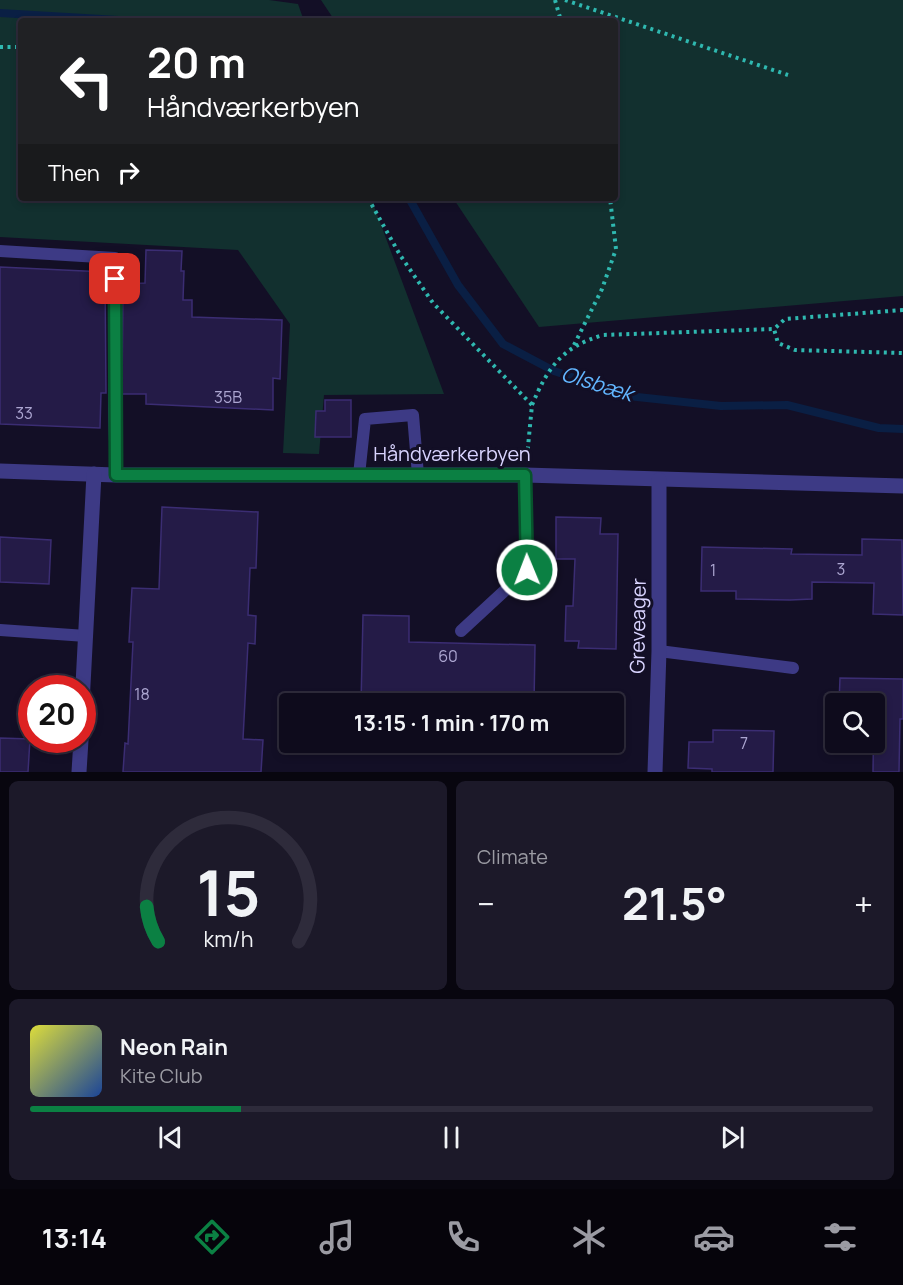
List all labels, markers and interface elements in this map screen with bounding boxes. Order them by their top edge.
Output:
text: 20 m [147,33,246,91]
icon: left [48,42,126,120]
text: Håndværkerbyen [147,88,360,125]
icon: right [112,156,145,189]
text: Then [48,158,100,188]
pin [89,253,140,304]
icon: arrive [98,262,131,295]
water label: Olsbæk [558,359,639,408]
house number: 35B [214,386,242,408]
house number: 33 [15,402,33,424]
street label: Håndværkerbyen [373,440,531,467]
position arrow [495,538,559,602]
house number: 3 [837,558,845,580]
house number: 1 [710,559,716,581]
street label: Greveager [623,578,652,674]
house number: 60 [438,645,458,667]
speed limit sign: 20 [18,675,96,753]
house number: 18 [134,683,150,705]
map controls [825,693,885,753]
button: search [825,693,885,753]
text: 13:15 · 1 min · 170 m [354,708,549,738]
house number: 7 [740,732,748,754]
text: Climate [477,843,548,870]
text: 15 [196,849,260,935]
text: 21.5° [622,872,727,934]
text: − [477,881,495,926]
text: + [854,881,873,926]
text: km/h [203,925,253,954]
text: Neon Rain [120,1032,228,1062]
text: Kite Club [120,1062,203,1089]
icon: previous [154,1121,187,1154]
icon: pause [435,1121,468,1154]
icon: next [716,1121,749,1154]
icon: directions [191,1216,233,1258]
icon: music [316,1216,358,1258]
icon: phone [442,1216,484,1258]
icon: climate [568,1216,610,1258]
icon: car [693,1216,735,1258]
icon: filters [819,1216,861,1258]
text: 13:14 [42,1219,107,1256]

